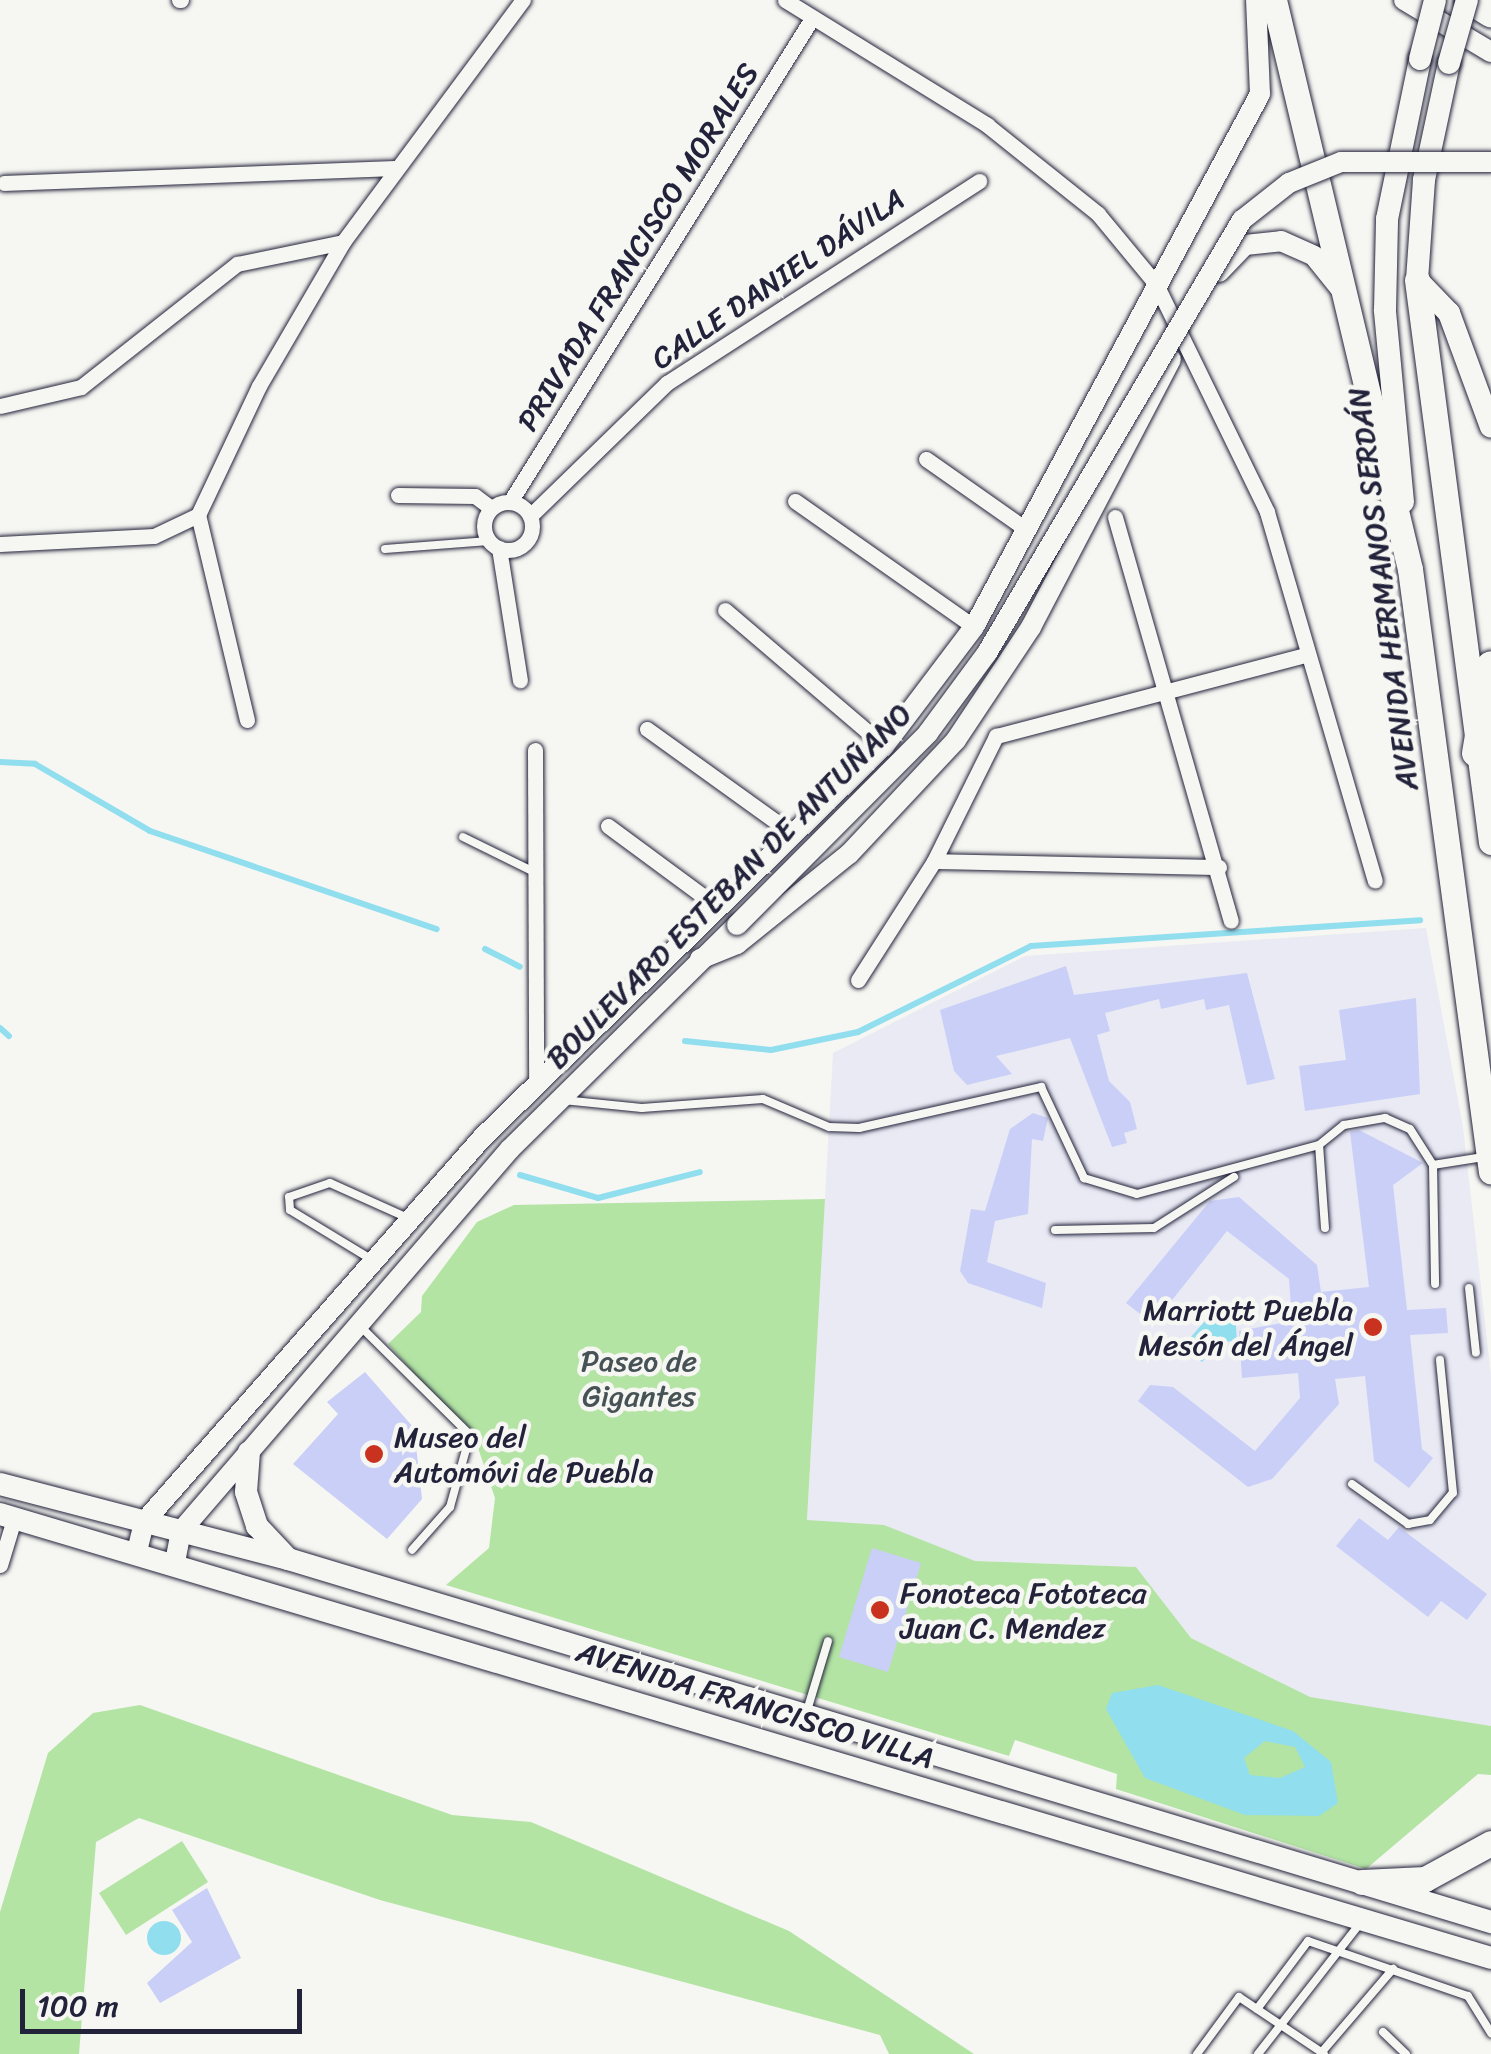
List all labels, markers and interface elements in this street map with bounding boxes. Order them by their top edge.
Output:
street label: PRIVADA FRANCISCO MORALES [509,55,767,439]
street label: CALLE DANIEL DÁVILA [645,181,911,377]
street label: AVENIDA HERMANOS SERDÁN [1340,384,1426,794]
street label: BOULEVARD ESTEBAN DE ANTUÑANO [538,695,920,1077]
place label: Marriott Puebla Mesón del Ángel [1138,1292,1353,1362]
marker: Marriott Puebla Mesón del Ángel [1362,1316,1384,1338]
park label: Paseo de Gigantes [581,1343,697,1414]
place label: Museo del Automóvi de Puebla [394,1419,655,1490]
marker: Museo del Automóvi de Puebla [363,1443,385,1465]
place label: Fonoteca Fototeca Juan C. Mendez [900,1575,1146,1646]
marker: Fonoteca Fototeca Juan C. Mendez [869,1599,891,1621]
street label: AVENIDA FRANCISCO VILLA [571,1633,939,1777]
scale bar [25,1969,308,2031]
text: 100 m [37,1979,119,2033]

